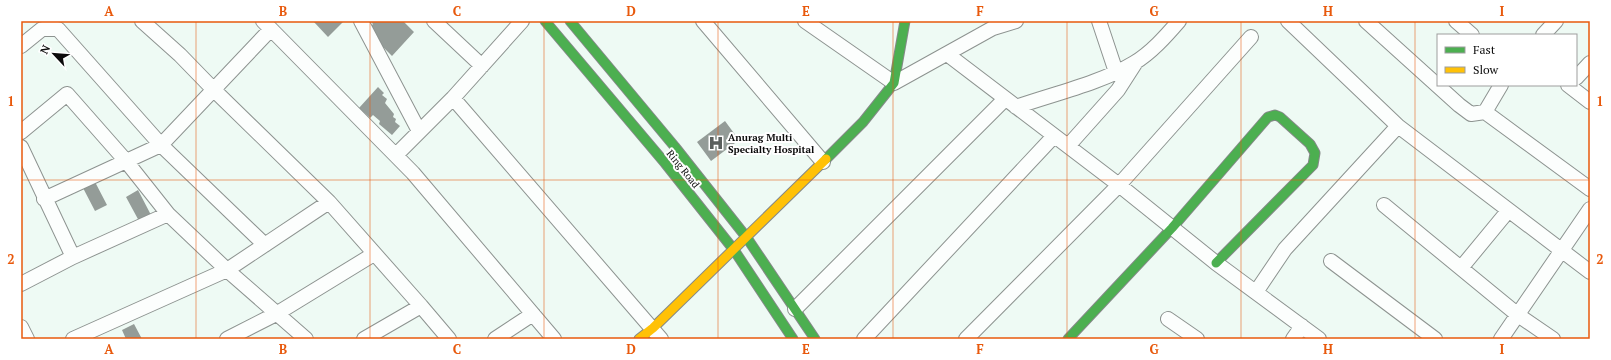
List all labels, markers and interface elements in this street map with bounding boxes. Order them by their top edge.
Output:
text: A [104,2,114,20]
text: B [279,2,287,20]
text: C [453,2,461,20]
text: D [626,2,636,20]
text: E [802,2,810,20]
text: F [976,2,984,20]
text: G [1149,2,1159,20]
text: H [1323,2,1333,20]
text: I [1500,2,1505,20]
north arrow [34,34,74,74]
legend [1437,34,1577,86]
text: N [37,42,53,56]
text: Fast [1473,42,1496,57]
text: Slow [1473,62,1499,77]
text: 1 [7,92,15,110]
text: 1 [1596,92,1604,110]
place label: Anurag Multi Specialty Hospital [728,131,815,156]
hospital icon: Anurag Multi Specialty Hospital [707,134,725,152]
street label: Ring Road [664,147,703,191]
text: 2 [7,250,15,268]
text: 2 [1596,250,1604,268]
text: A [104,340,114,358]
text: B [279,340,287,358]
text: C [453,340,461,358]
text: D [626,340,636,358]
text: E [802,340,810,358]
text: F [976,340,984,358]
text: G [1149,340,1159,358]
text: H [1323,340,1333,358]
text: I [1500,340,1505,358]

